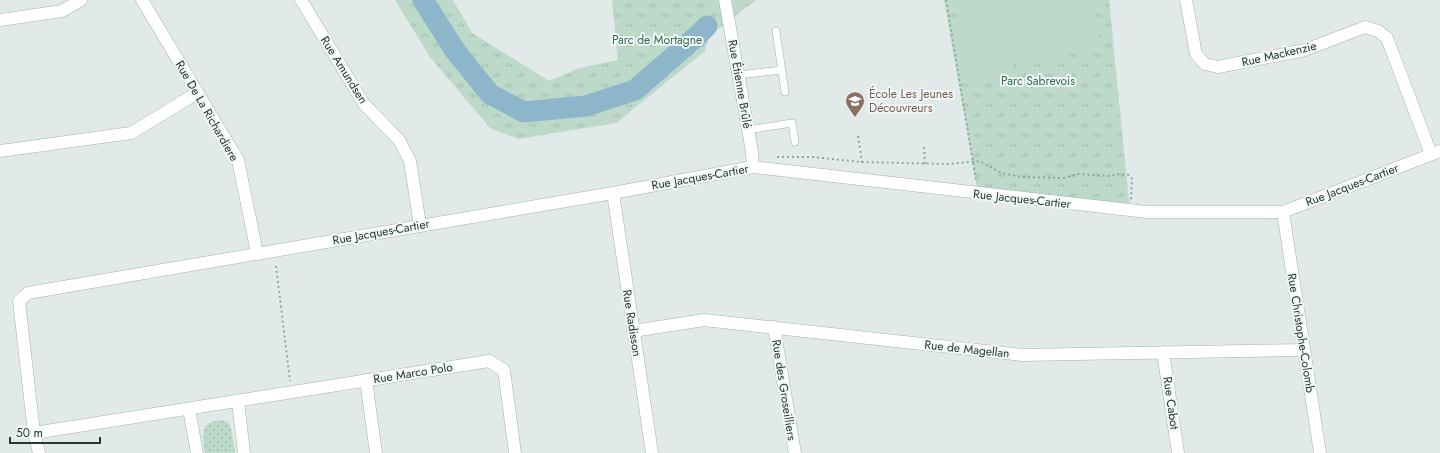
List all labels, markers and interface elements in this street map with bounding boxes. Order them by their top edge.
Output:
park label: Parc de Mortagne [612,31,702,49]
street label: Rue Amundsen [316,33,372,107]
street label: Rue Mackenzie [1240,37,1318,71]
street label: Rue Étienne Brûlé [723,38,757,130]
street label: Rue De La Richardiere [171,57,243,165]
park label: Parc Sabrevois [1001,72,1075,90]
place label: École Les Jeunes Découvreurs [869,85,953,117]
school or university icon: École Les Jeunes Découvreurs [844,90,866,118]
street label: Rue Jacques-Cartier [650,159,751,194]
street label: Rue Jacques-Cartier [1303,159,1402,211]
street label: Rue Jacques-Cartier [972,185,1073,213]
street label: Rue Jacques-Cartier [331,214,432,249]
street label: Rue Christophe-Colomb [1283,272,1319,394]
street label: Rue Radisson [618,288,646,358]
street label: Rue de Magellan [924,336,1010,362]
street label: Rue des Groseilliers [767,338,801,442]
street label: Rue Marco Polo [372,358,454,388]
street label: Rue Cabot [1158,375,1184,431]
scale bar [10,419,100,445]
text: 50 m [16,424,43,442]

